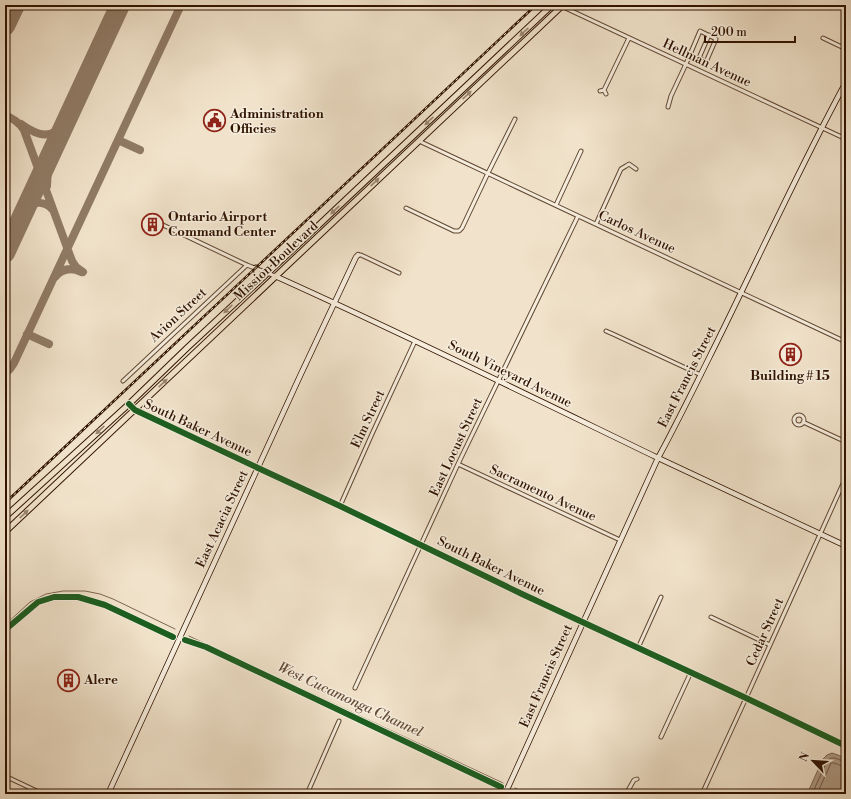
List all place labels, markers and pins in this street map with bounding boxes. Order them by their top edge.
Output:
place label: Administration Officies [229,106,324,137]
public building icon: Administration Officies [202,108,228,134]
place label: Ontario Airport Command Center [168,209,277,240]
building icon: Ontario Airport Command Center [139,211,165,237]
building icon: Building # 15 [777,341,803,367]
place label: Building # 15 [750,368,830,384]
building icon: Alere [56,667,82,693]
place label: Alere [83,672,118,688]

